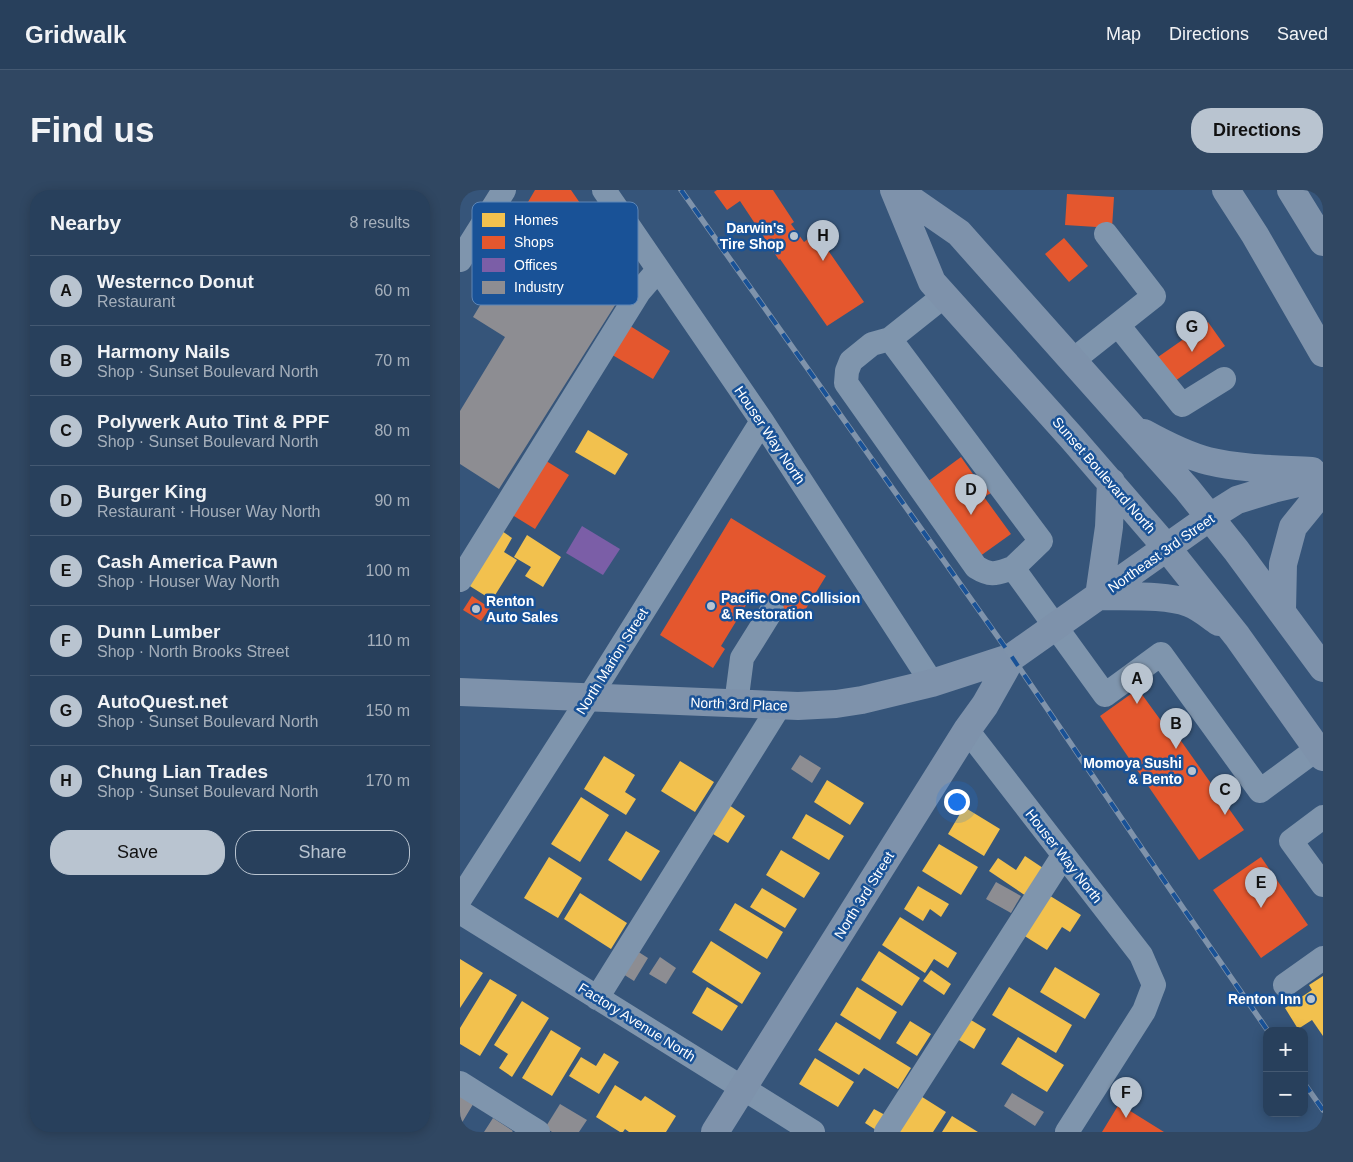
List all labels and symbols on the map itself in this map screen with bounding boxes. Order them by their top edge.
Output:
legend [472,202,638,305]
text: Homes [514,212,558,228]
place label: Darwin's Tire Shop [720,220,784,252]
pin: H [807,220,839,261]
marker: Darwin's Tire Shop [788,230,800,242]
text: Shops [514,234,554,250]
text: Offices [514,257,557,273]
text: Industry [514,279,564,295]
pin: G [1176,311,1208,352]
street label: Houser Way North [731,383,809,487]
street label: Sunset Boulevard North [1049,414,1159,536]
pin: D [955,474,987,515]
street label: Northeast 3rd Street [1105,510,1217,596]
place label: Pacific One Collision & Restoration [721,590,860,622]
place label: Renton Auto Sales [486,593,559,625]
marker: Pacific One Collision & Restoration [705,600,717,612]
marker: Renton Auto Sales [470,603,482,615]
street label: North Marion Street [573,605,651,717]
pin: A [1121,663,1153,704]
street label: North 3rd Place [690,694,788,714]
pin: B [1160,708,1192,749]
place label: Momoya Sushi & Bento [1083,755,1182,787]
marker: Momoya Sushi & Bento [1186,765,1198,777]
pin: C [1209,774,1241,815]
your location [944,789,970,815]
street label: Houser Way North [1022,806,1106,906]
street label: North 3rd Street [831,848,897,941]
pin: E [1245,867,1277,908]
street label: Factory Avenue North [575,979,699,1065]
place label: Renton Inn [1228,991,1301,1007]
marker: Renton Inn [1305,993,1317,1005]
pin: F [1110,1077,1142,1118]

